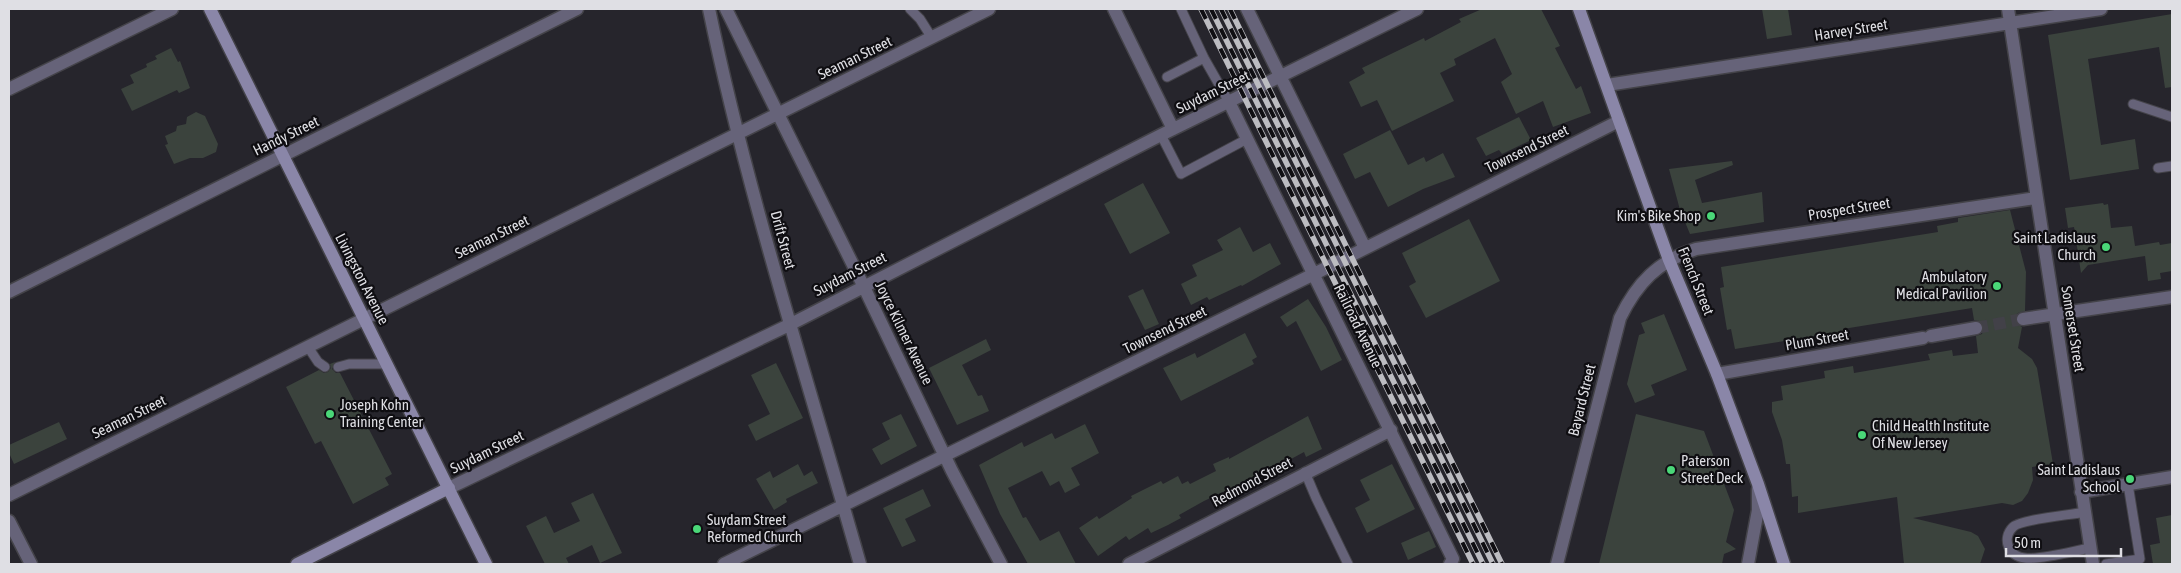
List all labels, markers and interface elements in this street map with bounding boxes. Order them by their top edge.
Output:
street label: Harvey Street [1813,15,1889,44]
street label: Seaman Street [815,32,895,83]
street label: Suydam Street [1173,66,1252,117]
street label: Handy Street [250,112,322,159]
street label: Townsend Street [1482,121,1571,176]
street label: Prospect Street [1807,194,1891,223]
place label: Kim's Bike Shop [1616,207,1701,224]
street label: Drift Street [768,209,799,271]
marker: Kim's Bike Shop [1705,210,1717,222]
street label: Seaman Street [452,211,532,262]
place label: Saint Ladislaus Church [2013,229,2096,263]
street label: Livingston Avenue [332,230,393,327]
marker: Saint Ladislaus Church [2100,241,2112,253]
street label: French Street [1675,244,1718,317]
street label: Suydam Street [811,248,889,299]
place label: Ambulatory Medical Pavilion [1896,268,1987,302]
street label: Joyce Kilmer Avenue [872,278,937,387]
marker: Ambulatory Medical Pavilion [1991,280,2003,292]
street label: Railroad Avenue [1331,281,1386,371]
street label: Somerset Street [2058,285,2089,373]
street label: Townsend Street [1120,302,1209,357]
street label: Plum Street [1784,326,1850,353]
street label: Bayard Street [1564,362,1599,438]
street label: Seaman Street [89,391,169,442]
place label: Joseph Kohn Training Center [340,396,424,430]
marker: Joseph Kohn Training Center [324,408,336,420]
place label: Child Health Institute Of New Jersey [1872,417,1989,451]
street label: Suydam Street [447,426,526,477]
marker: Child Health Institute Of New Jersey [1856,429,1868,441]
place label: Paterson Street Deck [1681,452,1744,486]
street label: Redmond Street [1209,453,1295,510]
place label: Saint Ladislaus School [2037,461,2120,495]
marker: Paterson Street Deck [1665,464,1677,476]
marker: Saint Ladislaus School [2124,473,2136,485]
place label: Suydam Street Reformed Church [707,511,802,545]
marker: Suydam Street Reformed Church [691,523,703,535]
scale bar [2006,526,2121,558]
text: 50 m [2014,534,2041,551]

